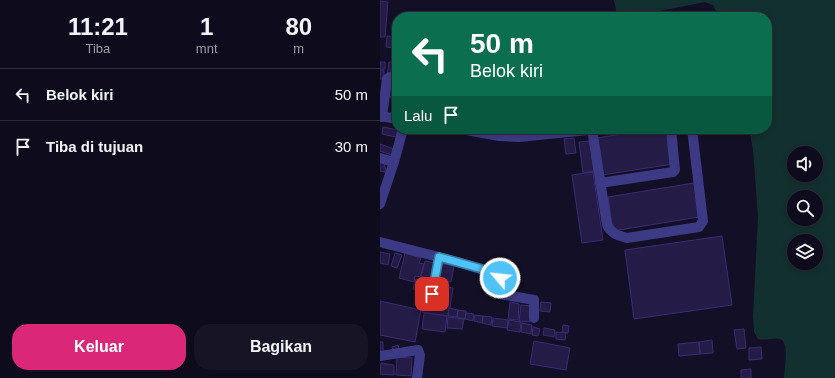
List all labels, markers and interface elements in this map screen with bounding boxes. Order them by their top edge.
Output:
text: 11:21 [68,13,128,40]
text: 1 [200,13,213,40]
text: 80 [285,13,312,40]
icon: left [404,28,456,80]
text: 50 m [470,28,534,59]
text: Tiba [86,41,110,56]
text: mnt [196,41,218,56]
text: m [293,41,304,56]
text: Belok kiri [470,61,543,81]
icon: left [12,84,34,106]
text: Belok kiri [46,86,114,103]
text: 50 m [335,86,368,103]
icon: arrive [440,104,462,126]
text: Lalu [404,107,432,124]
icon: arrive [12,136,34,158]
text: Tiba di tujuan [46,138,143,155]
text: 30 m [335,138,368,155]
map controls [787,146,823,270]
button: sound [787,146,823,182]
button: search [787,190,823,226]
button: layers [787,234,823,270]
position arrow [479,257,521,299]
pin [415,277,449,311]
icon: arrive [421,283,443,305]
button: Keluar [12,324,186,370]
button: Bagikan [194,324,368,370]

